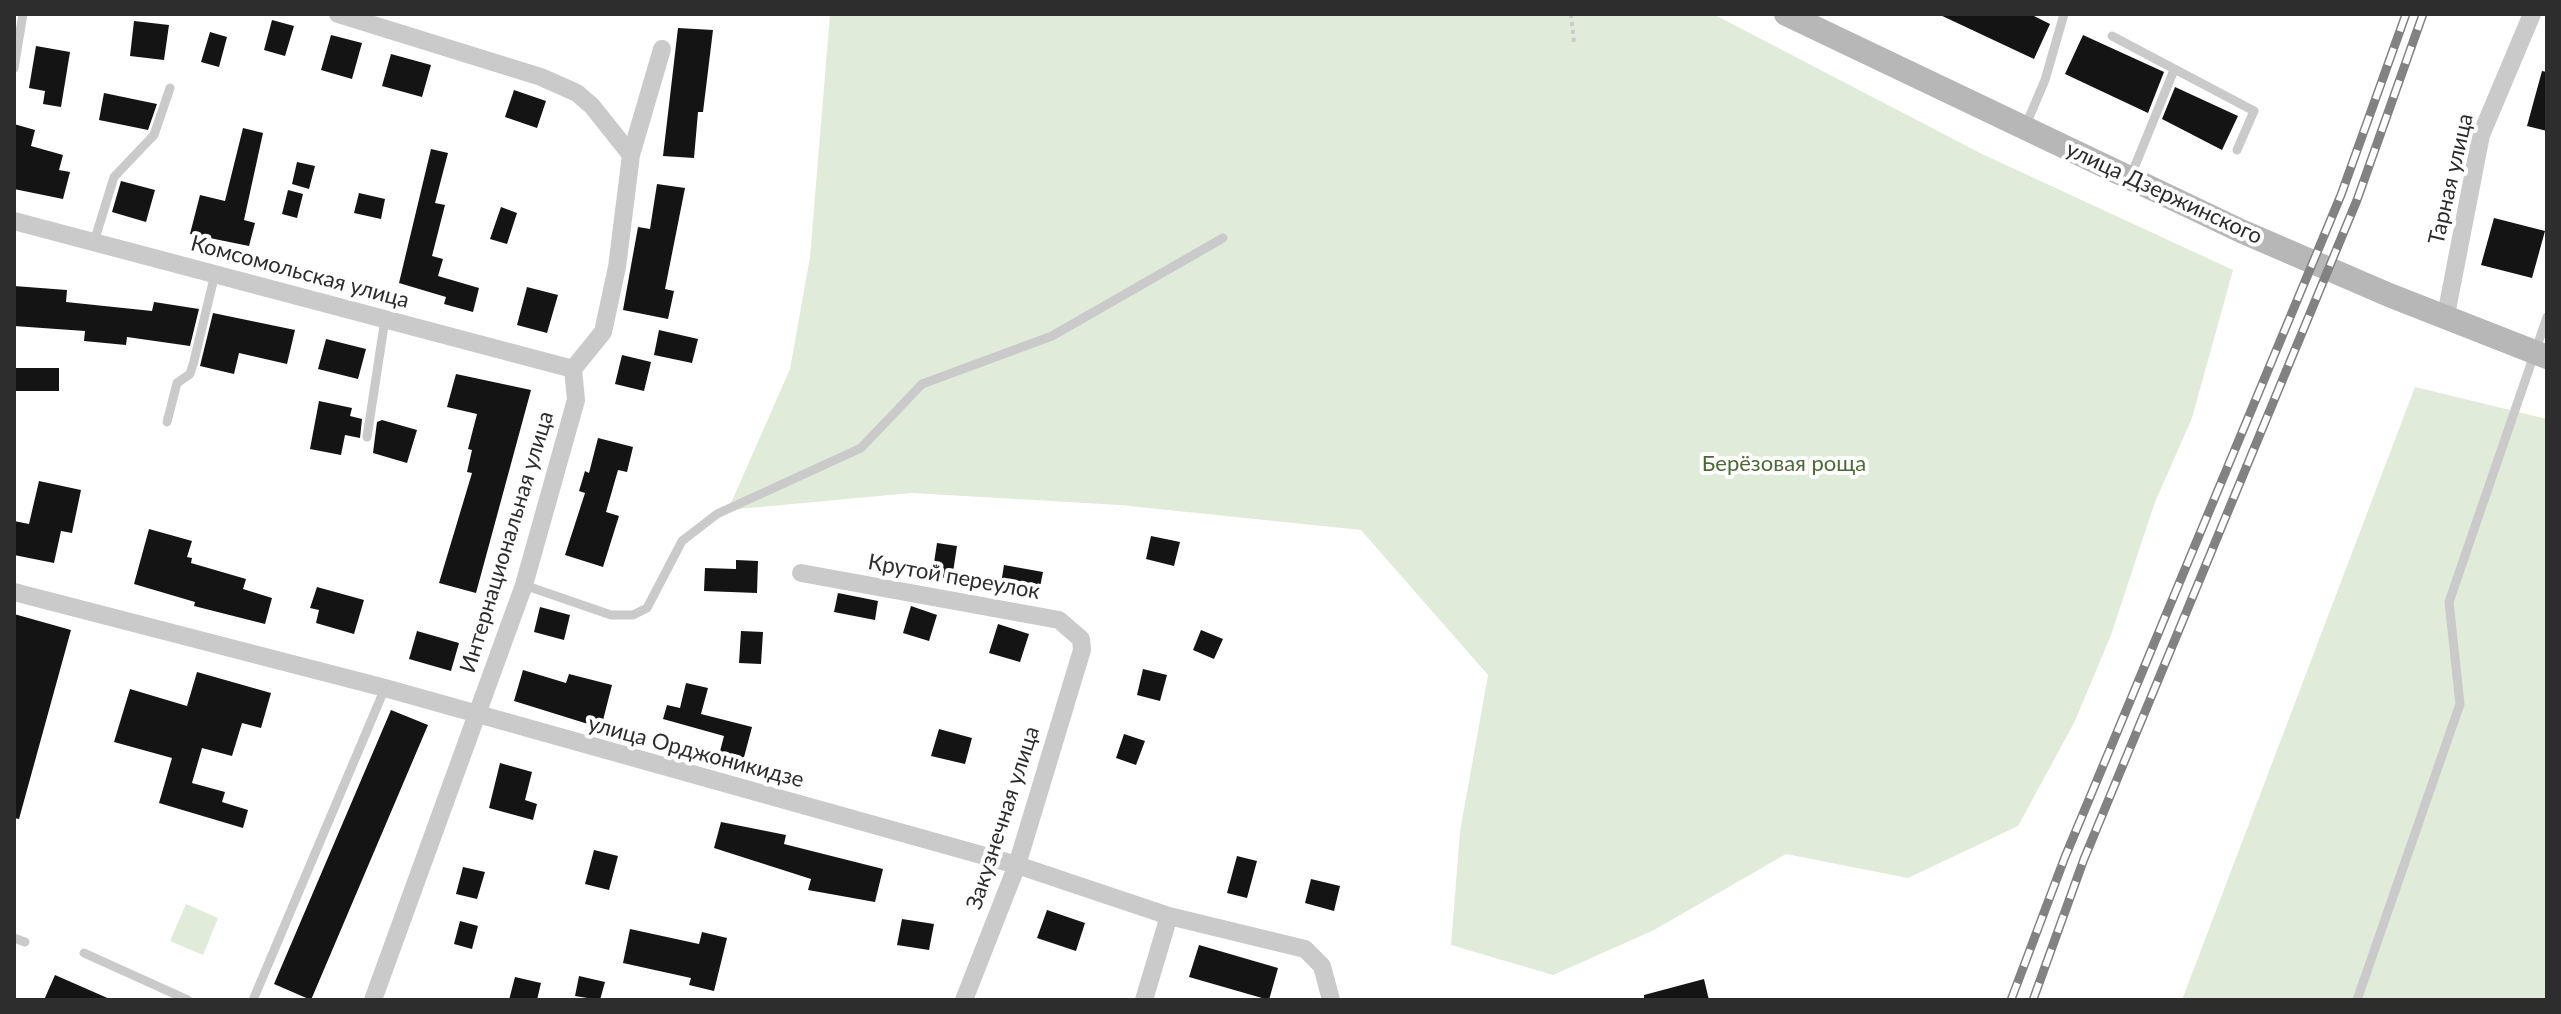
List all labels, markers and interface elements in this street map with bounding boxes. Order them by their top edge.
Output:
street label: Тарная улица [2423,111,2479,247]
street label: улица Дзержинского [2062,136,2266,250]
street label: Комсомольская улица [188,230,412,314]
street label: Интернациональная улица [455,408,559,676]
park label: Берёзовая роща [1702,451,1866,477]
street label: Крутой переулок [866,549,1042,605]
street label: улица Орджоникидзе [585,710,807,794]
street label: Закузнечная улица [961,723,1045,913]

